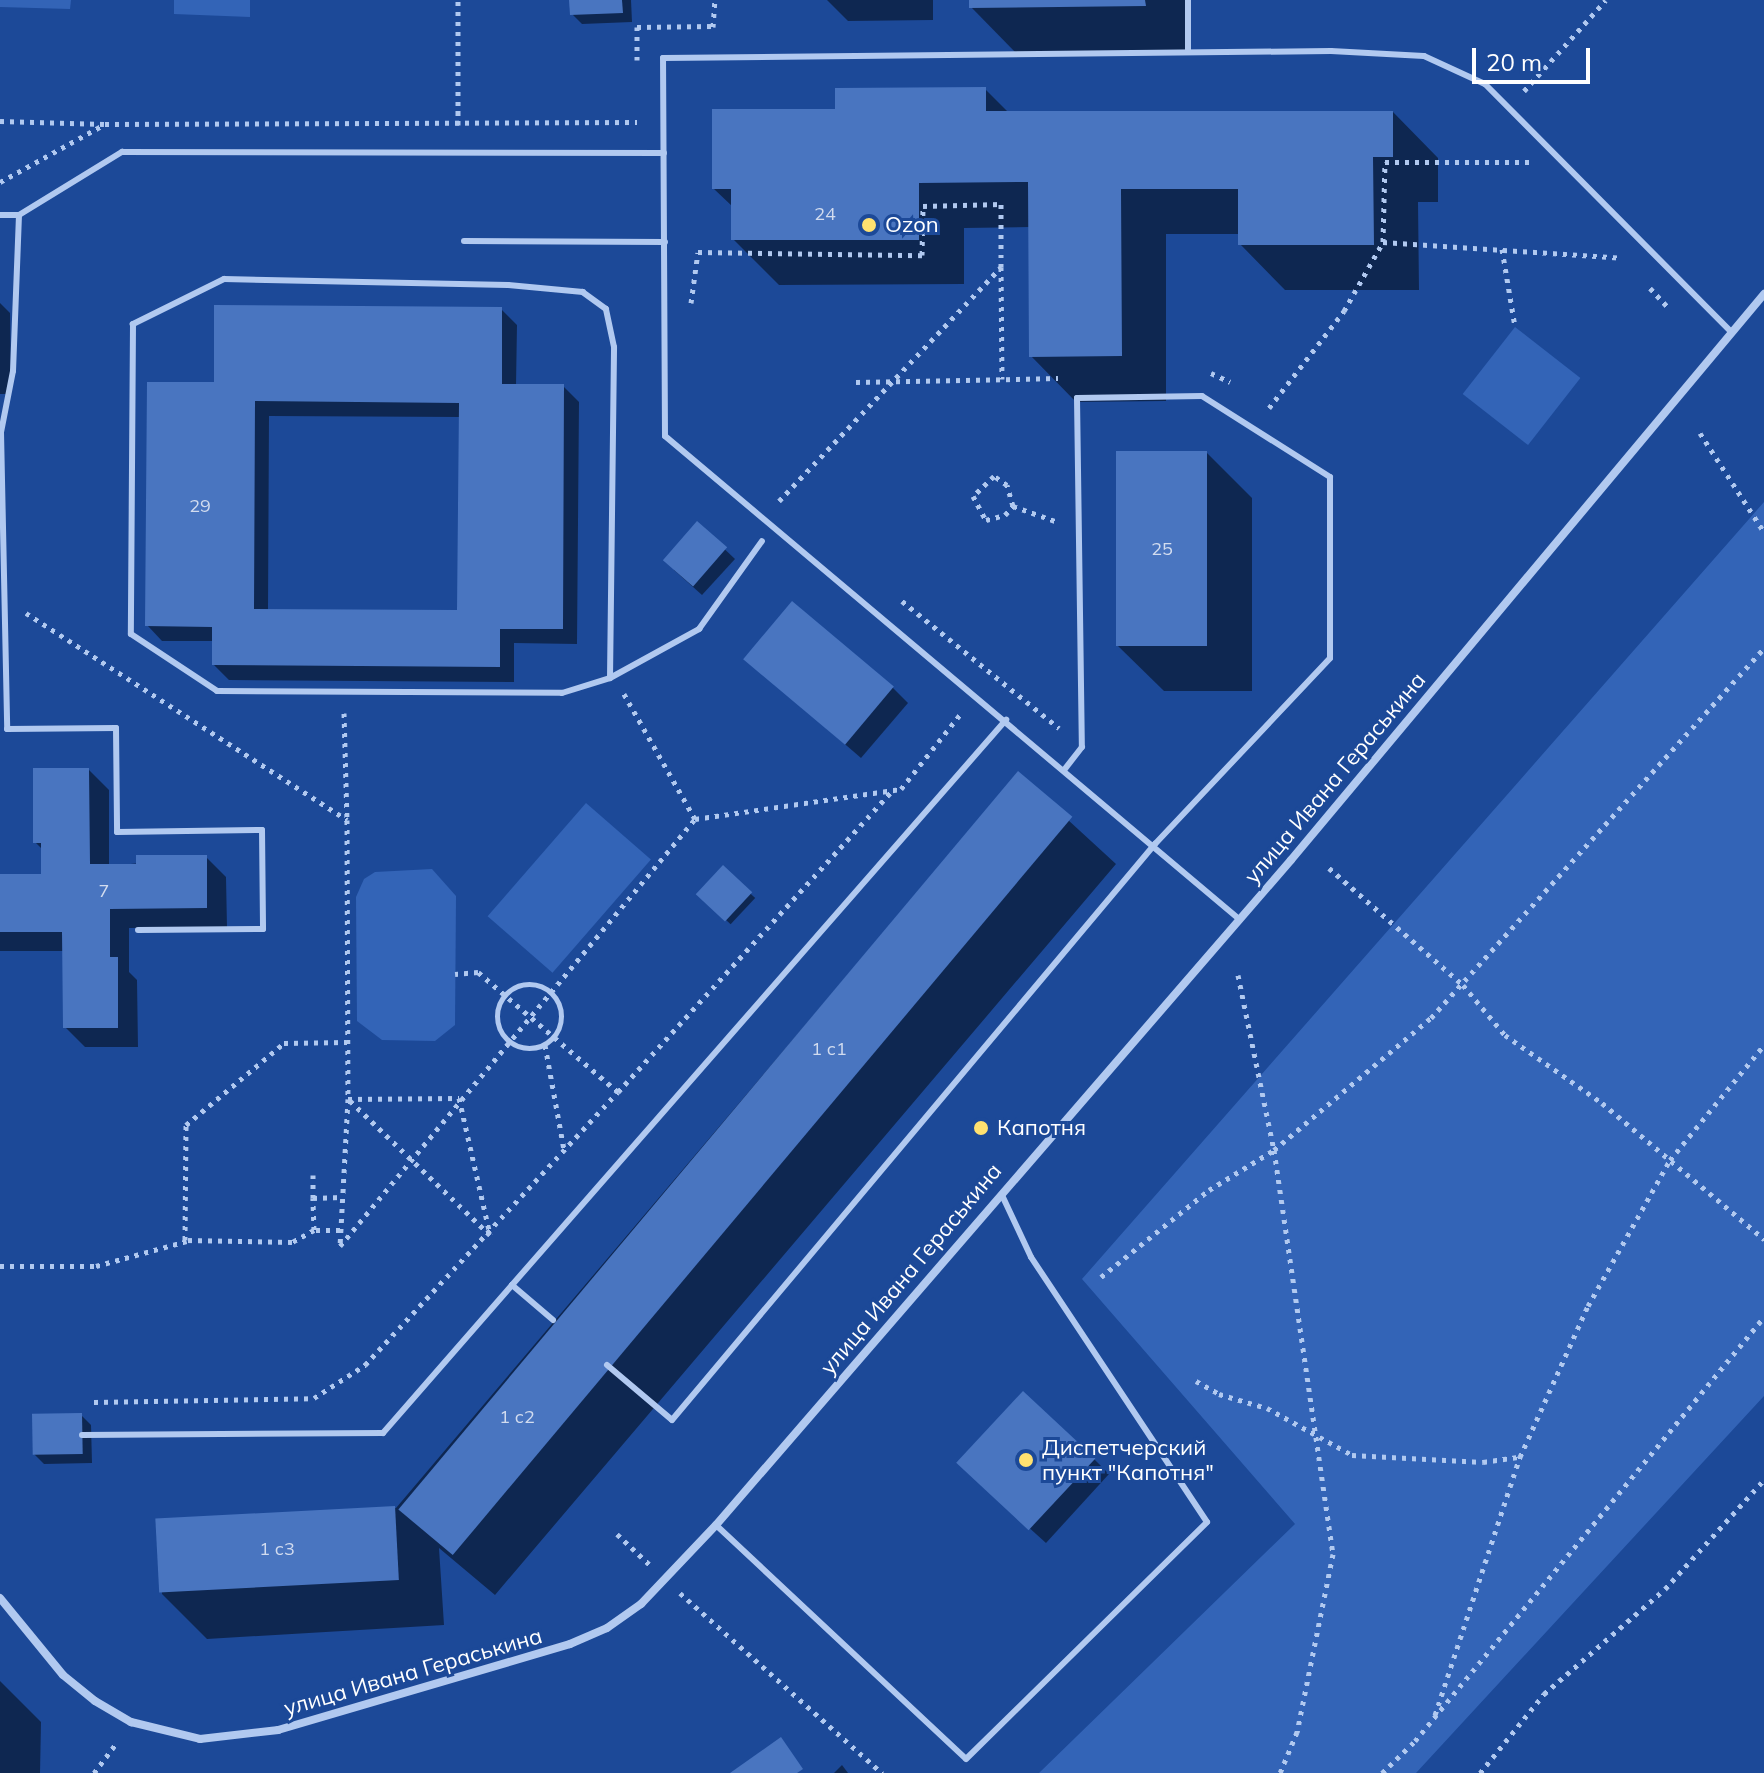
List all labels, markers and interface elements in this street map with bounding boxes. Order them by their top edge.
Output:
scale bar [1476,32,1594,82]
text: 20 m [1486,47,1542,77]
house number: 24 [814,203,836,225]
place label: Ozon [885,212,939,238]
marker: Ozon [860,216,878,234]
house number: 29 [189,495,211,517]
house number: 25 [1151,538,1173,560]
street label: улица Ивана Гераськина [1239,667,1431,889]
house number: 7 [99,880,109,902]
house number: 1 с1 [811,1038,847,1060]
place label: Капотня [997,1115,1086,1141]
marker: Капотня [972,1119,990,1137]
street label: улица Ивана Гераськина [815,1158,1007,1380]
house number: 1 с2 [499,1406,535,1428]
place label: Диспетчерский пункт "Капотня" [1042,1434,1214,1486]
marker: Диспетчерский пункт "Капотня" [1017,1451,1035,1469]
house number: 1 с3 [259,1538,295,1560]
street label: улица Ивана Гераськина [281,1622,545,1722]

